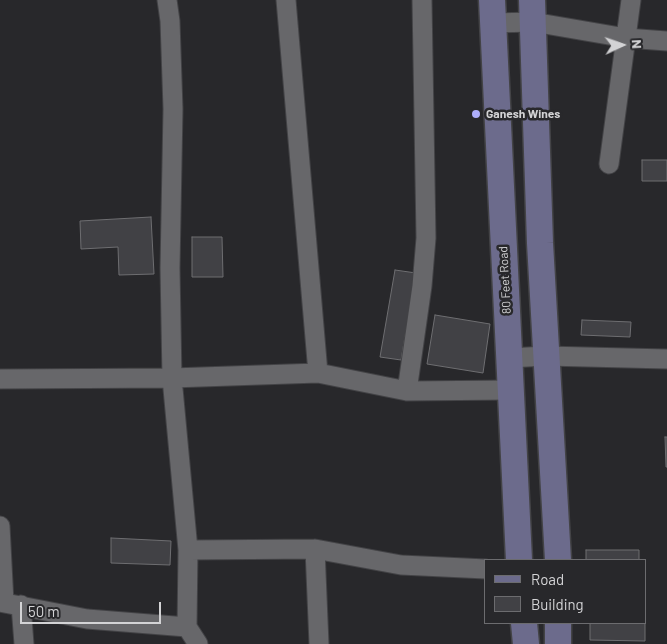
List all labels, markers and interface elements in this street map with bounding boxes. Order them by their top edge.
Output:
north arrow [597,20,647,70]
text: N [629,39,646,49]
place label: Ganesh Wines [486,107,560,121]
marker: Ganesh Wines [470,108,482,120]
street label: 80 Feet Road [496,246,514,314]
legend [484,559,647,624]
text: Road [531,570,564,588]
scale bar [22,592,164,624]
text: Building [531,595,584,613]
text: 50 m [28,602,60,620]

